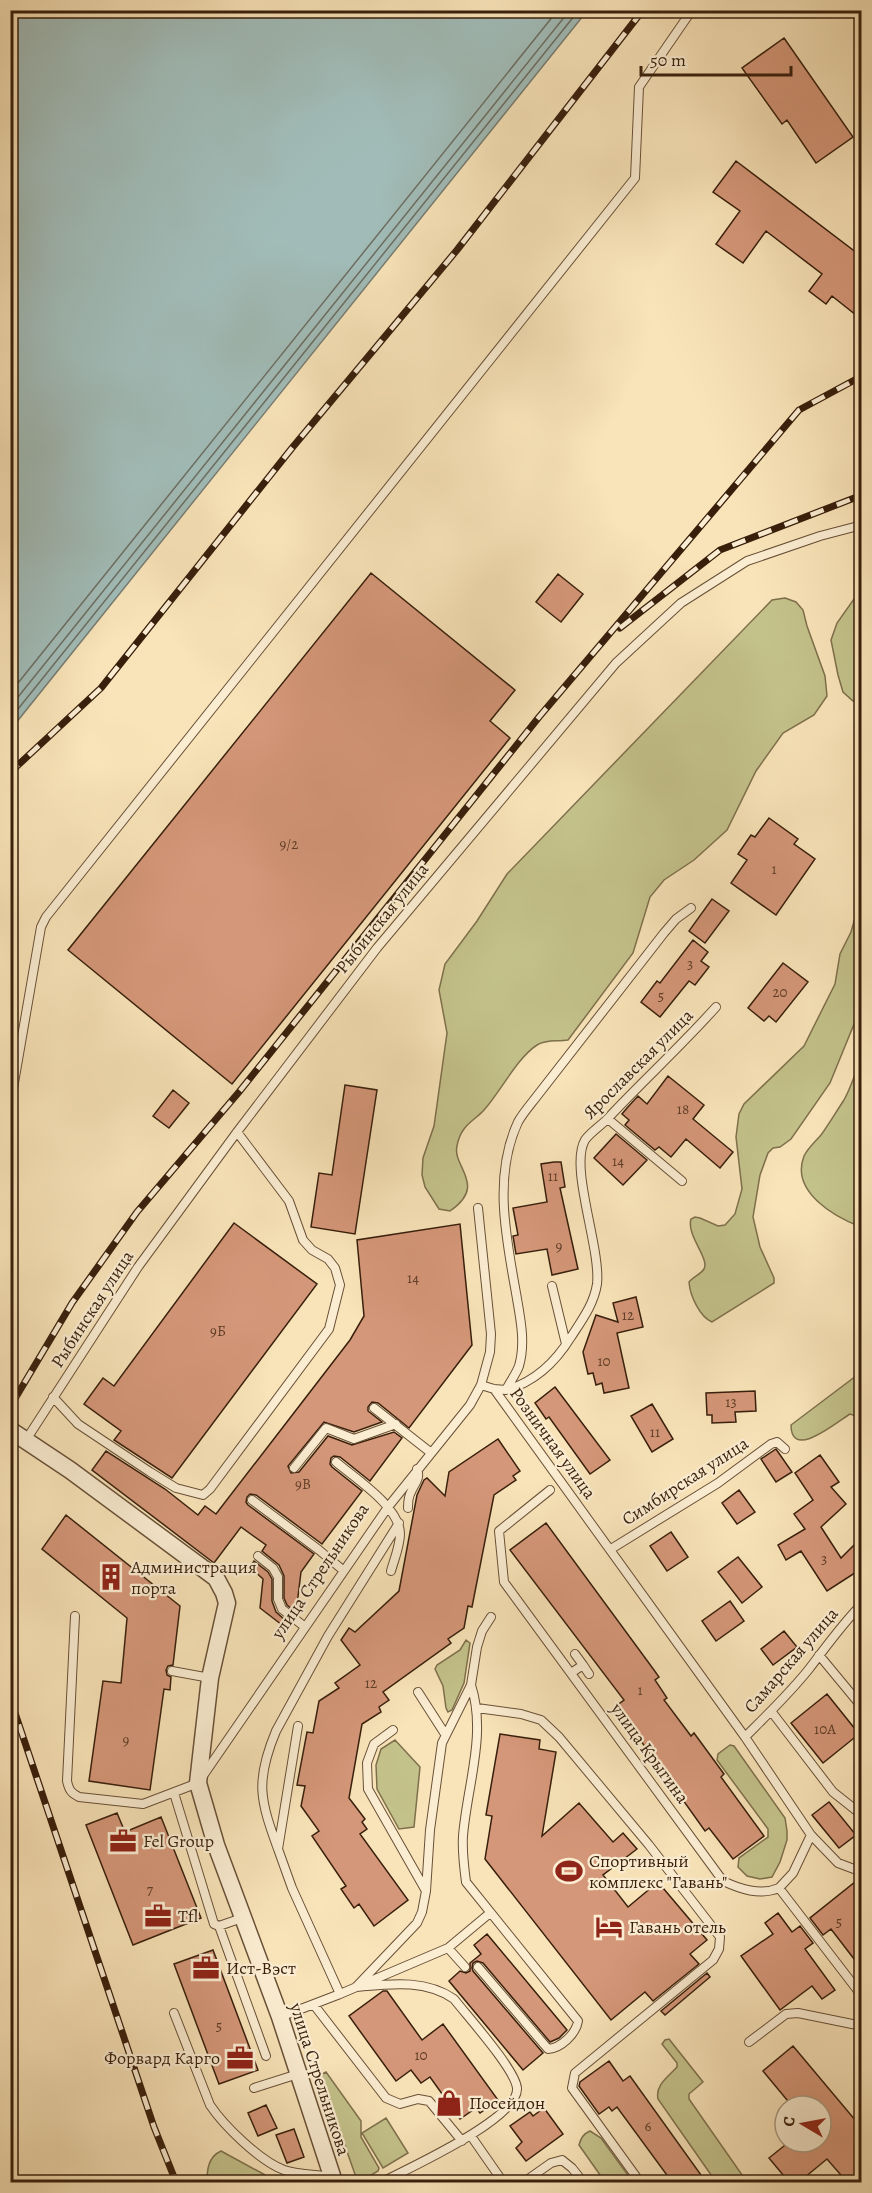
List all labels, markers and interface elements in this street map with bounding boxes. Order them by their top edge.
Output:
scale bar [641,39,791,77]
text: 50 m [650,48,686,72]
house number: 9/2 [280,834,298,854]
street label: Рыбинская улица [330,857,434,978]
house number: 1 [771,859,777,879]
house number: 3 [687,954,693,974]
house number: 20 [772,982,788,1002]
house number: 5 [658,986,664,1006]
street label: Ярославская улица [578,1003,699,1124]
house number: 18 [677,1099,689,1119]
house number: 14 [612,1151,624,1171]
house number: 11 [548,1166,558,1186]
house number: 9 [556,1236,563,1256]
street label: Рыбинская улица [45,1245,139,1372]
house number: 14 [407,1268,419,1288]
house number: 12 [622,1305,634,1325]
house number: 9Б [210,1321,226,1341]
house number: 10 [597,1351,611,1371]
street label: Розничная улица [504,1382,602,1504]
house number: 13 [725,1392,737,1412]
house number: 11 [650,1422,660,1442]
street label: Симбирская улица [617,1431,753,1531]
house number: 9В [295,1474,311,1494]
street label: улица Стрельникова [265,1498,375,1645]
house number: 3 [821,1549,827,1569]
place label: Администрация порта [130,1555,257,1600]
building icon: Администрация порта [96,1562,126,1592]
street label: Самарская улица [738,1602,844,1718]
house number: 12 [365,1673,377,1693]
house number: 1 [637,1680,643,1700]
street label: улица Крыгина [605,1697,695,1809]
house number: 10А [814,1719,836,1739]
house number: 9 [123,1730,130,1750]
office icon: Fel Group [108,1826,138,1856]
place label: Fel Group [143,1829,214,1853]
place label: Спортивный комплекс "Гавань" [589,1849,727,1894]
sports icon: Спортивный комплекс "Гавань" [554,1856,584,1886]
house number: 7 [147,1880,154,1900]
office icon: Tfl [143,1901,173,1931]
place label: Tfl [178,1904,199,1928]
hotel icon: Гавань отель [594,1912,624,1942]
house number: 5 [836,1912,842,1932]
place label: Гавань отель [629,1915,726,1939]
office icon: Ист-Вэст [191,1953,221,1983]
place label: Ист-Вэст [226,1956,296,1980]
street label: улица Стрельникова [284,1999,356,2159]
house number: 5 [216,2016,222,2036]
office icon: Форвард Карго [225,2043,255,2073]
house number: 10 [414,2045,428,2065]
place label: Форвард Карго [104,2046,220,2070]
shop icon: Посейдон [434,2088,464,2118]
place label: Посейдон [469,2091,545,2115]
north arrow [773,2094,833,2154]
text: С [778,2115,801,2128]
house number: 6 [645,2116,652,2136]

